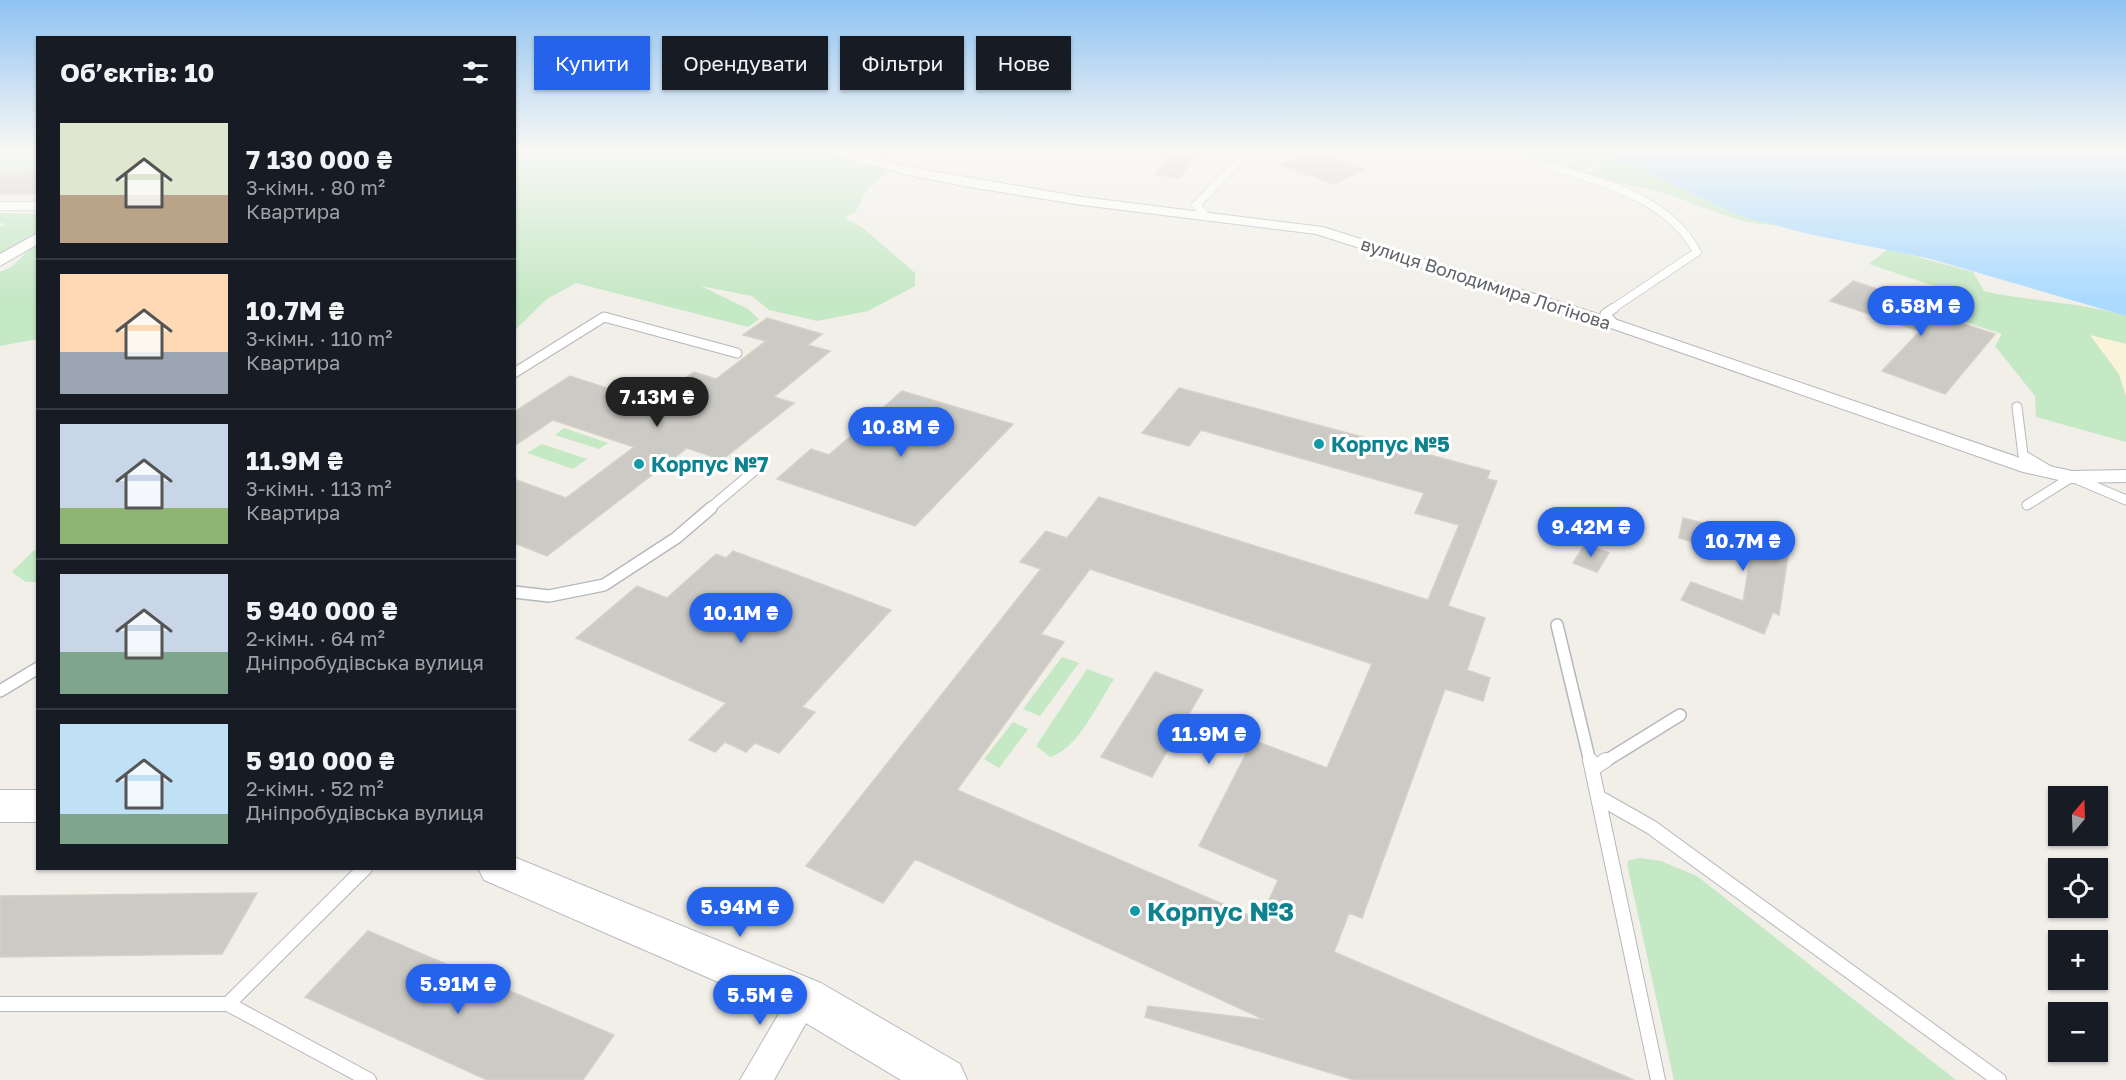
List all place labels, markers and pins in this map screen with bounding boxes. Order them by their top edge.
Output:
pin: 6.58M ₴ [1866,286,1976,337]
pin: 7.13M ₴ [602,377,712,428]
pin: 10.8M ₴ [846,407,956,458]
place label: Корпус №5 [1331,431,1450,457]
marker: Корпус №5 [1312,437,1326,451]
place label: Корпус №7 [651,451,768,477]
marker: Корпус №7 [632,457,646,471]
pin: 9.42M ₴ [1536,507,1646,558]
pin: 10.7M ₴ [1688,521,1798,572]
pin: 10.1M ₴ [686,593,796,644]
pin: 11.9M ₴ [1154,714,1264,765]
pin: 5.94M ₴ [685,887,795,938]
place label: Корпус №3 [1147,896,1294,927]
marker: Корпус №3 [1128,904,1142,918]
pin: 5.91M ₴ [403,964,513,1015]
pin: 5.5M ₴ [711,975,809,1026]

